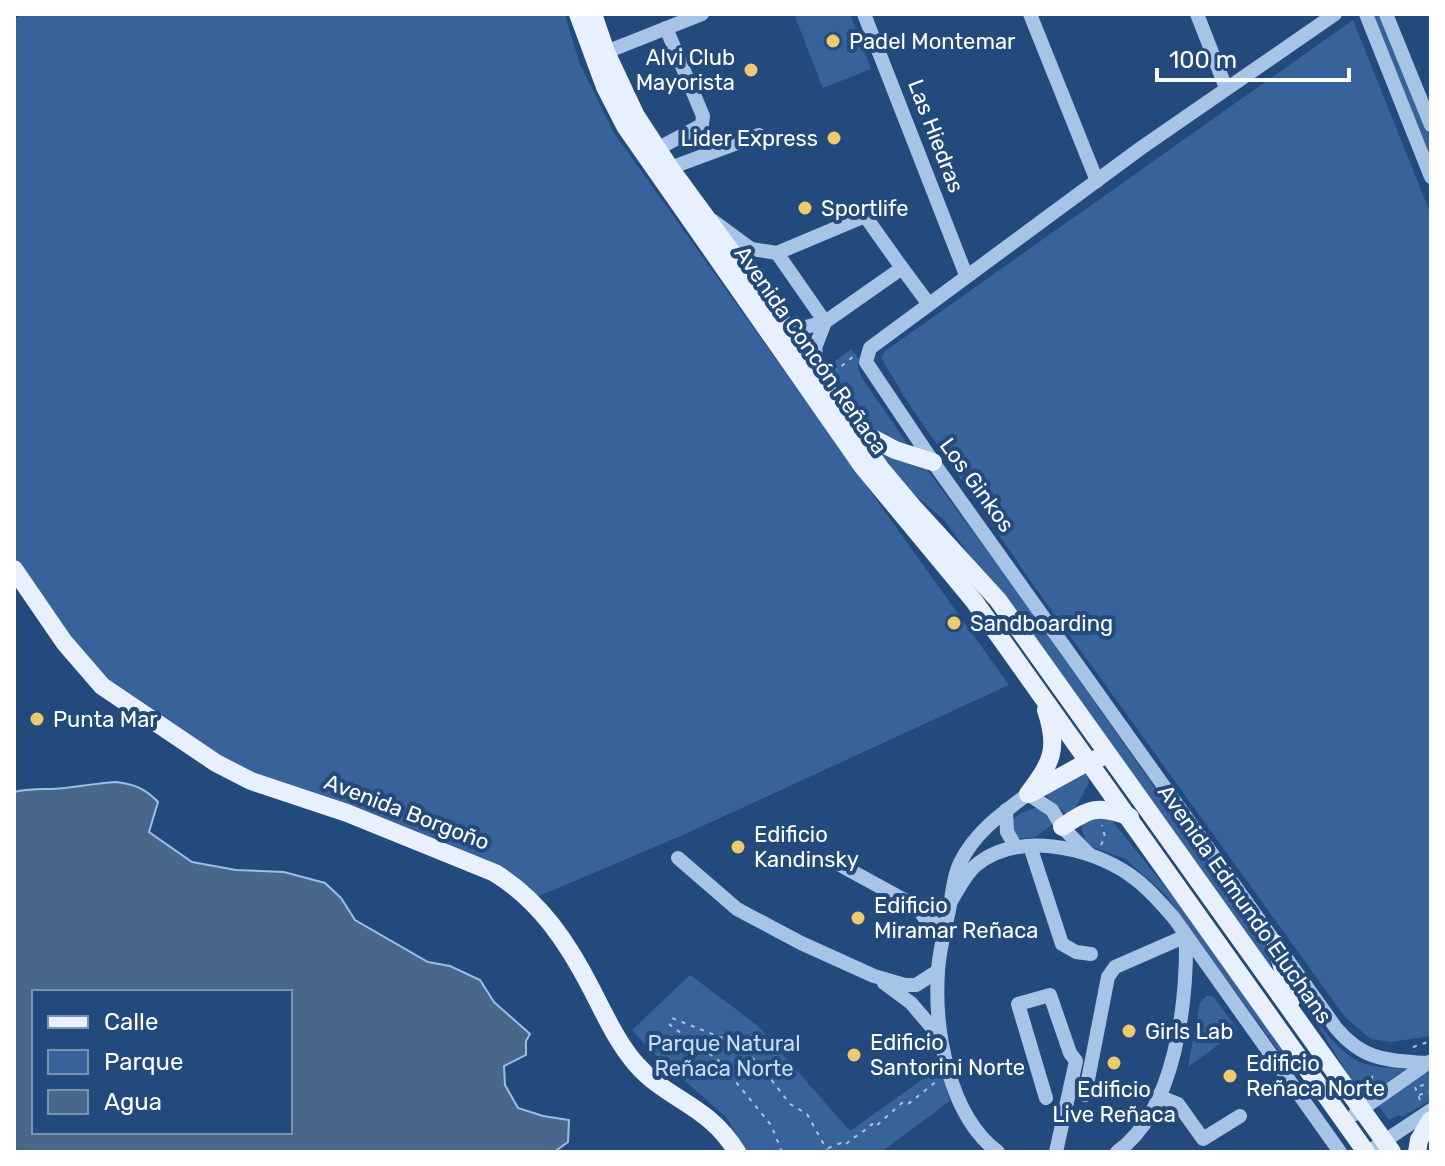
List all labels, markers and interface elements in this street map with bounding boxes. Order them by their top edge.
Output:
place label: Padel Montemar [849,28,1016,55]
marker: Padel Montemar [824,32,842,50]
scale bar [1157,32,1349,82]
place label: Alvi Club Mayorista [636,44,735,96]
text: 100 m [1169,46,1237,74]
marker: Alvi Club Mayorista [742,61,760,79]
street label: Las Hiedras [902,76,970,196]
place label: Lider Express [680,125,818,152]
marker: Lider Express [825,129,843,147]
place label: Sportlife [821,195,909,222]
marker: Sportlife [796,199,814,217]
street label: Avenida Concón Reñaca [729,241,893,459]
street label: Los Ginkos [934,433,1020,537]
place label: Sandboarding [970,610,1113,637]
marker: Sandboarding [945,614,963,632]
place label: Punta Mar [53,706,158,733]
marker: Punta Mar [28,710,46,728]
street label: Avenida Borgoño [321,768,493,856]
street label: Avenida Edmundo Eluchans [1152,779,1338,1029]
place label: Edificio Kandinsky [754,821,859,873]
marker: Edificio Kandinsky [729,838,747,856]
place label: Edificio Miramar Reñaca [874,892,1038,944]
marker: Edificio Miramar Reñaca [849,909,867,927]
legend [32,990,292,1134]
text: Calle [104,1008,158,1036]
place label: Girls Lab [1145,1018,1233,1045]
marker: Girls Lab [1120,1022,1138,1040]
place label: Edificio Santorini Norte [870,1029,1025,1081]
park label: Parque Natural Reñaca Norte [647,1030,801,1082]
marker: Edificio Santorini Norte [845,1046,863,1064]
text: Parque [104,1048,183,1076]
place label: Edificio Reñaca Norte [1246,1050,1385,1102]
marker: Edificio Live Reñaca [1105,1054,1123,1072]
marker: Edificio Reñaca Norte [1221,1067,1239,1085]
place label: Edificio Live Reñaca [1052,1076,1176,1128]
text: Agua [104,1088,162,1116]

